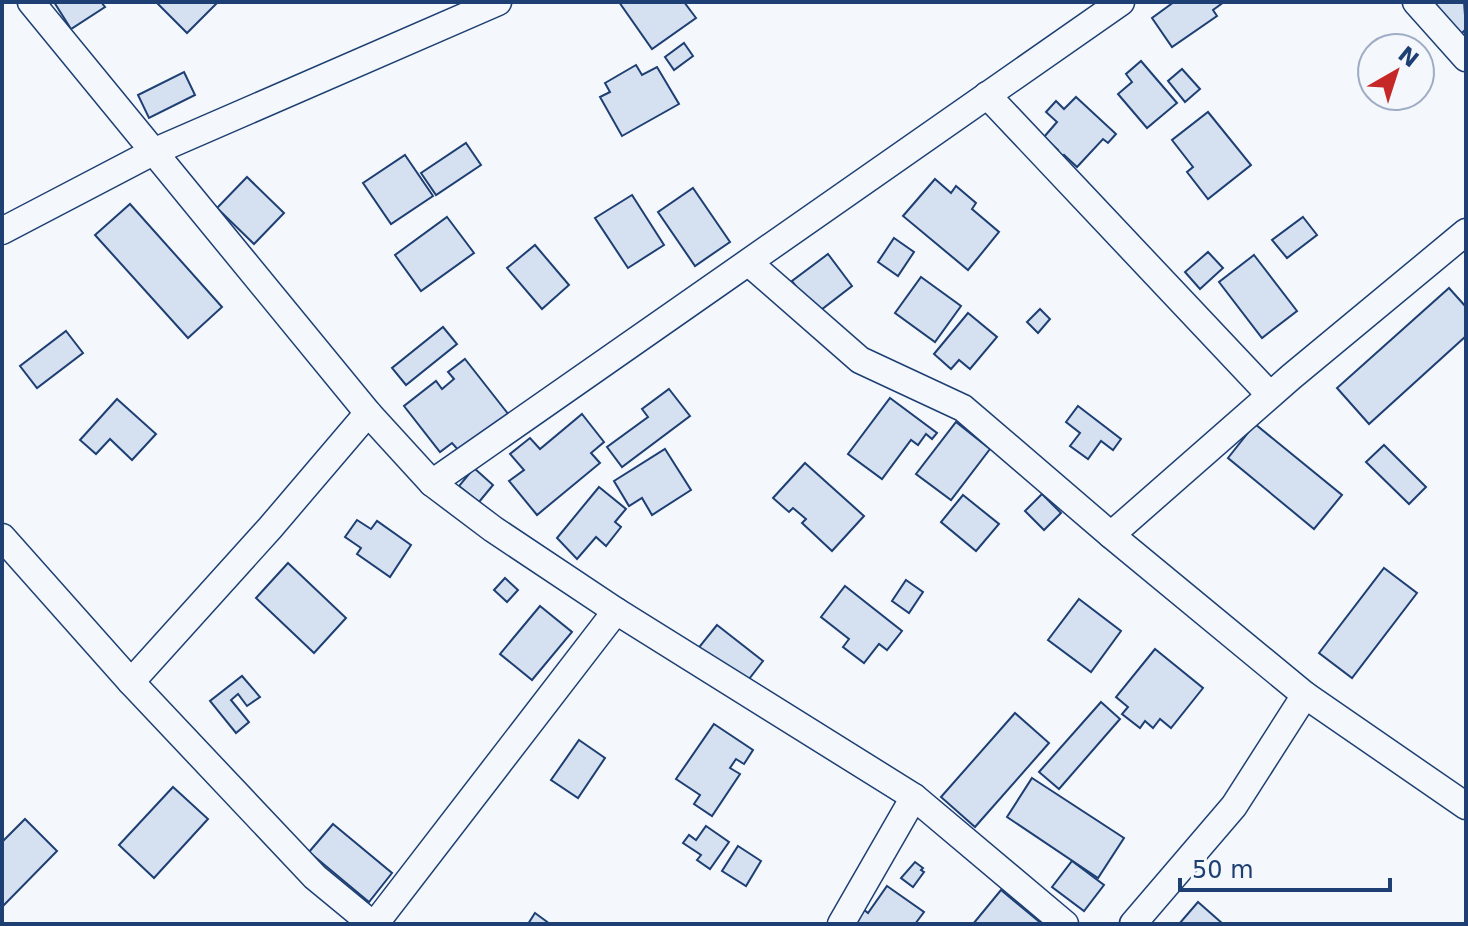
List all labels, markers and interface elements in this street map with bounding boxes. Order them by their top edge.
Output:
north arrow [1356,32,1436,112]
text: N [1393,41,1423,72]
scale bar [1180,842,1390,892]
text: 50 m [1192,856,1254,884]

